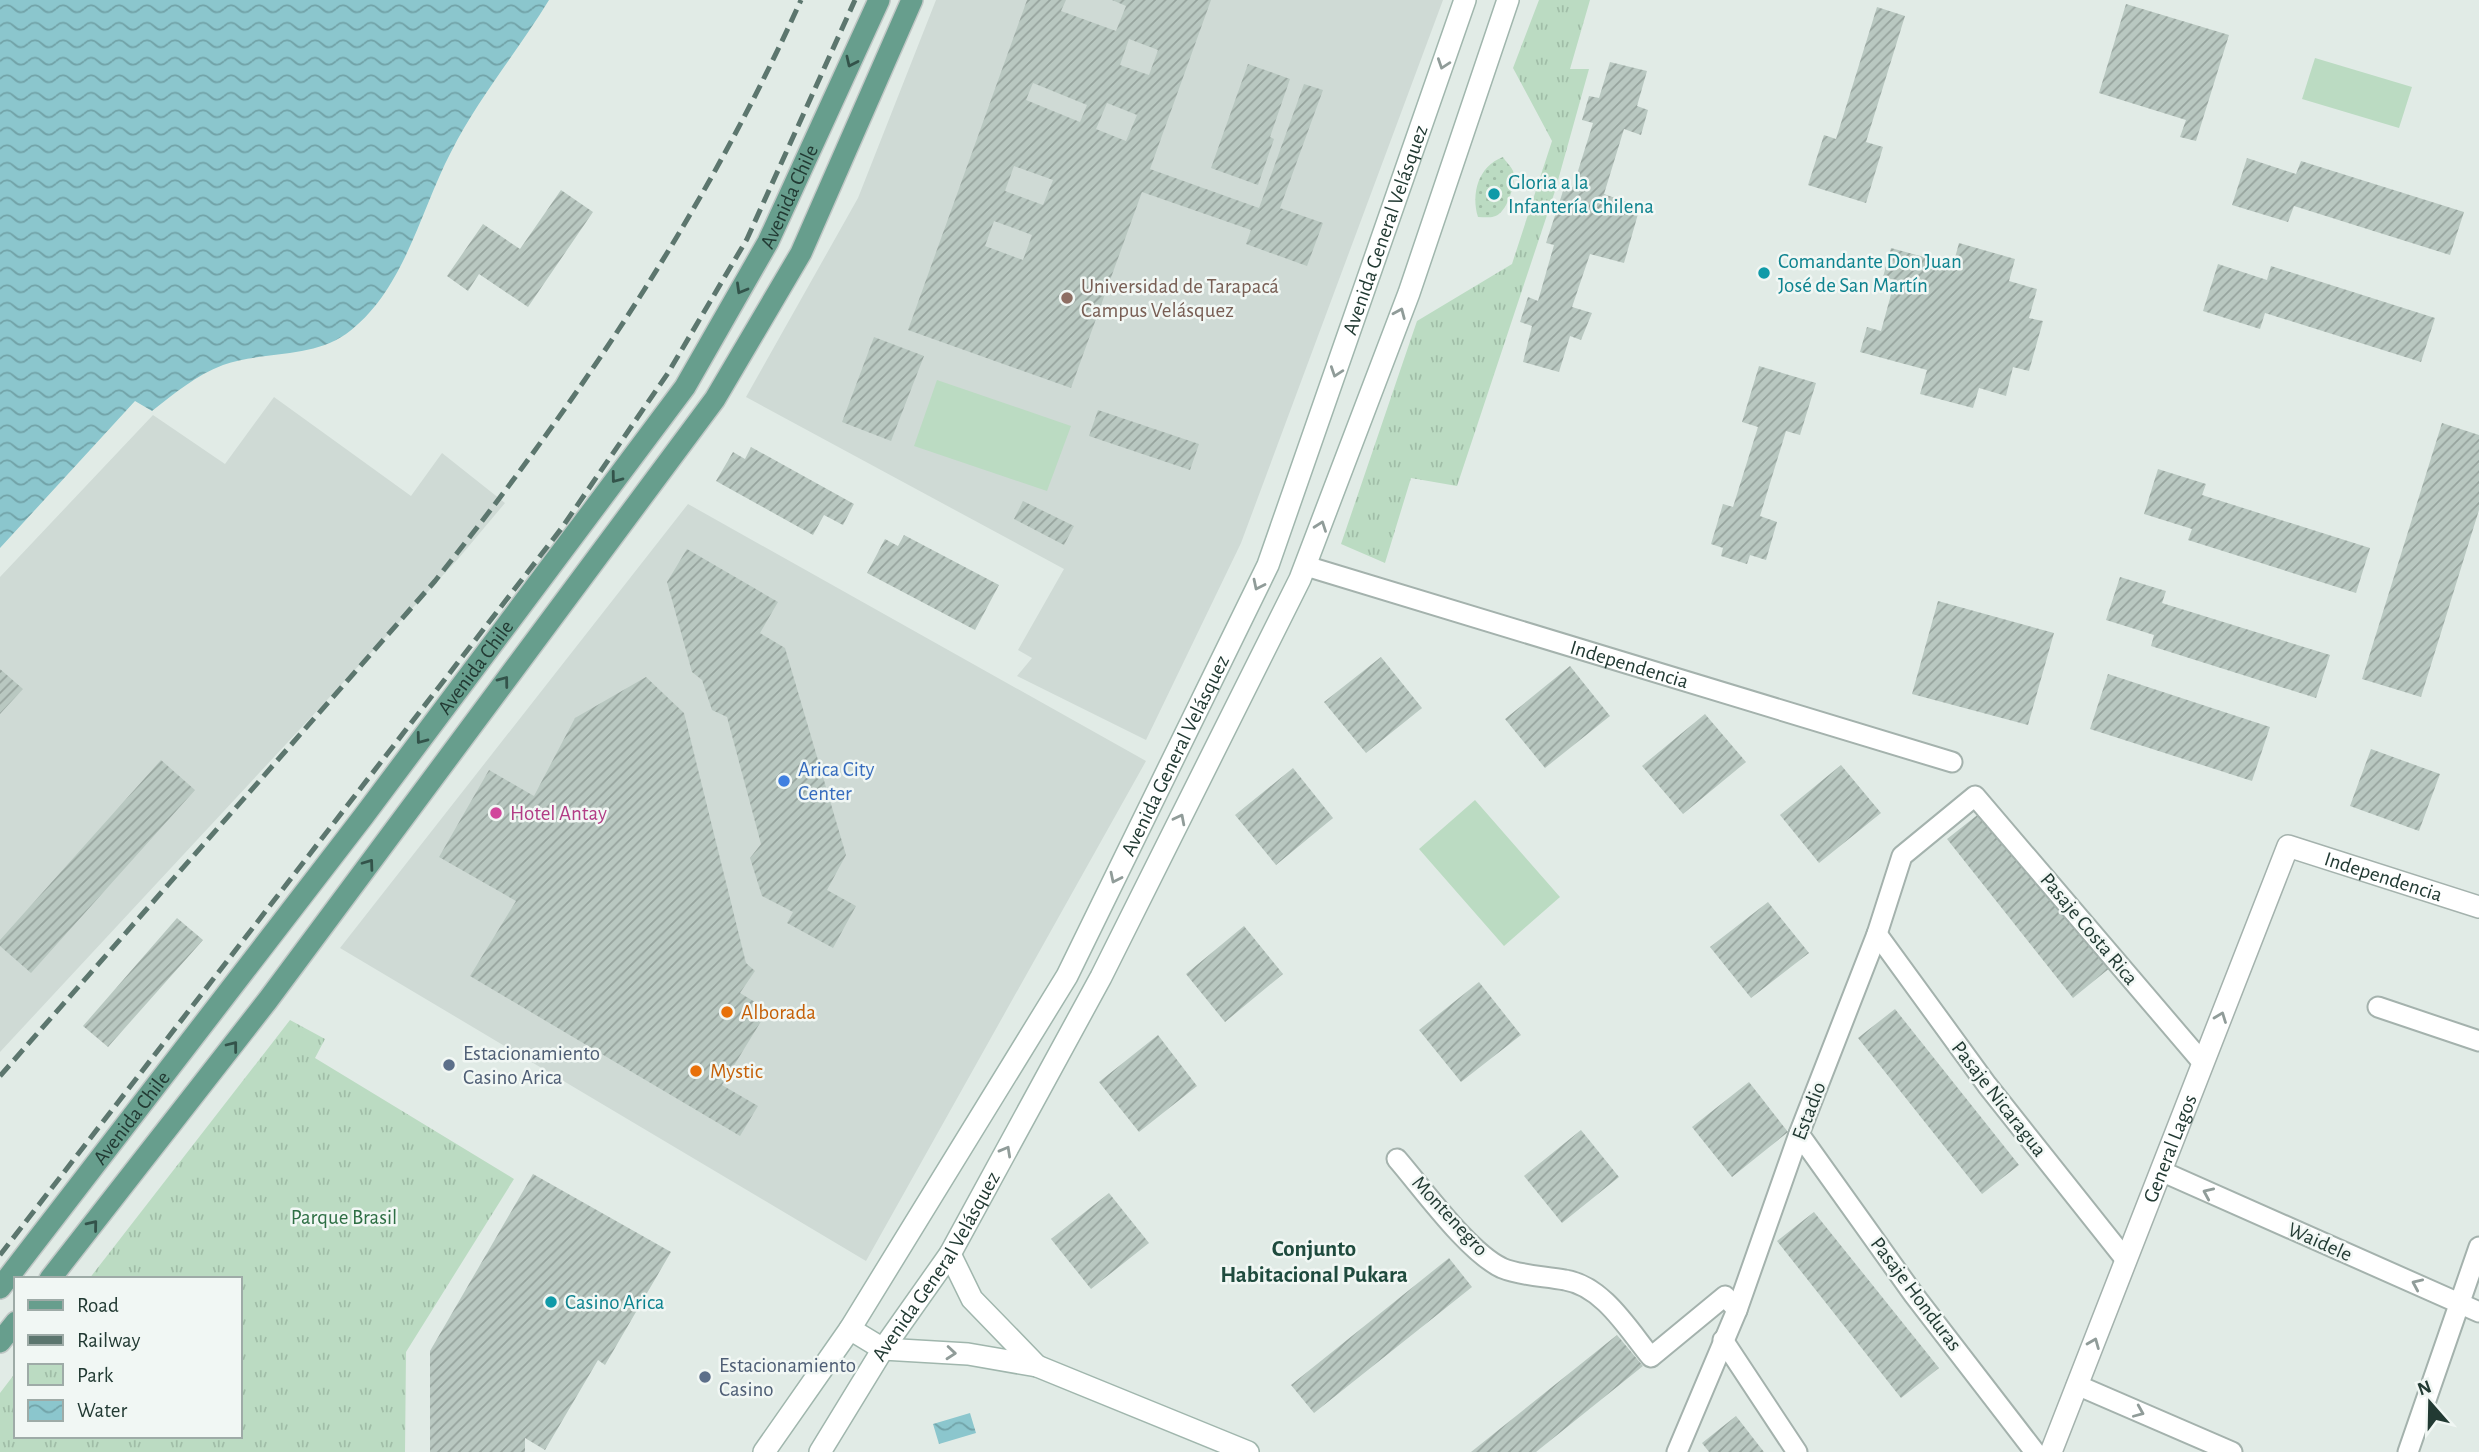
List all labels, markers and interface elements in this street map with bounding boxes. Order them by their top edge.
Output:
one-way arrow [845,55,859,67]
one-way arrow [1437,58,1451,70]
street label: Avenida General Velásquez [1339,122,1431,337]
street label: Avenida Chile [756,141,822,252]
place label: Gloria a la Infantería Chilena [1508,172,1654,217]
marker: Gloria a la Infantería Chilena [1486,186,1502,202]
place label: Comandante Don Juan José de San Martín [1778,251,1962,296]
marker: Comandante Don Juan José de San Martín [1756,265,1772,281]
place label: Universidad de Tarapacá Campus Velásquez [1081,276,1279,321]
one-way arrow [736,281,749,294]
marker: Universidad de Tarapacá Campus Velásquez [1059,290,1075,306]
one-way arrow [1392,308,1406,320]
one-way arrow [1330,365,1344,378]
one-way arrow [612,471,625,483]
one-way arrow [1313,521,1327,533]
one-way arrow [1252,578,1266,590]
street label: Avenida Chile [433,616,517,718]
street label: Independencia [1568,636,1691,692]
street label: Avenida General Velásquez [1117,652,1233,859]
one-way arrow [496,676,509,689]
one-way arrow [417,731,430,744]
place label: Arica City Center [798,759,875,804]
marker: Arica City Center [776,773,792,789]
place label: Hotel Antay [510,803,607,824]
marker: Hotel Antay [488,805,504,821]
one-way arrow [1171,814,1185,826]
street label: Independencia [2322,848,2445,905]
one-way arrow [361,859,373,872]
street label: Pasaje Costa Rica [2036,869,2142,989]
one-way arrow [1109,871,1123,883]
place label: Alborada [741,1002,816,1023]
marker: Alborada [719,1004,735,1020]
one-way arrow [2213,1011,2227,1023]
street label: Pasaje Nicaragua [1948,1037,2051,1161]
one-way arrow [224,1041,237,1054]
place label: Estacionamiento Casino Arica [463,1043,600,1088]
marker: Estacionamiento Casino Arica [441,1057,457,1073]
place label: Mystic [710,1061,763,1082]
marker: Mystic [688,1063,704,1079]
street label: Avenida Chile [89,1067,174,1168]
street label: Estadio [1788,1079,1830,1143]
street label: General Lagos [2139,1091,2200,1205]
one-way arrow [998,1146,1011,1158]
street label: Avenida General Velásquez [868,1168,1003,1365]
street label: Montenegro [1408,1172,1492,1260]
one-way arrow [2203,1187,2216,1201]
park label: Parque Brasil [291,1207,397,1228]
street label: Waidele [2285,1219,2355,1265]
one-way arrow [84,1221,97,1233]
street label: Pasaje Honduras [1867,1233,1965,1355]
district label: Conjunto Habitacional Pukara [1220,1238,1408,1287]
legend [14,1277,242,1438]
one-way arrow [2411,1279,2423,1293]
place label: Casino Arica [565,1292,665,1313]
marker: Casino Arica [543,1294,559,1310]
text: Road [77,1295,119,1316]
text: Railway [77,1330,140,1351]
one-way arrow [2085,1337,2099,1349]
one-way arrow [946,1345,957,1360]
place label: Estacionamiento Casino [719,1355,856,1400]
text: Park [77,1365,114,1386]
north arrow [2395,1368,2465,1438]
marker: Estacionamiento Casino [697,1369,713,1385]
text: N [2415,1377,2434,1400]
text: Water [77,1400,127,1421]
one-way arrow [2132,1404,2145,1418]

